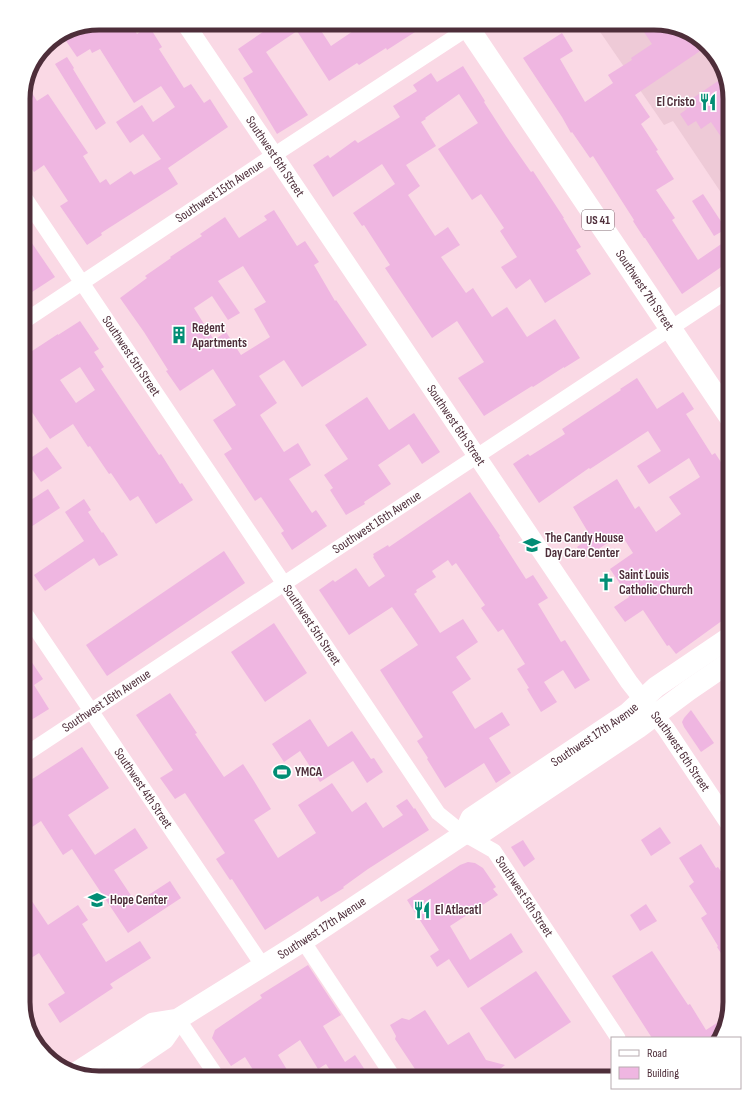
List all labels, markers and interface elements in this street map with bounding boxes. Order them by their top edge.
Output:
restaurant icon: El Cristo [698,92,718,112]
place label: El Cristo [657,94,695,110]
street label: Southwest 6th Street [242,113,308,200]
street label: Southwest 15th Avenue [172,156,267,226]
road number: US 41 [582,210,614,230]
street label: Southwest 7th Street [612,247,677,334]
street label: Southwest 5th Street [98,313,164,399]
place label: Regent Apartments [191,320,247,351]
building icon: Regent Apartments [169,325,189,345]
street label: Southwest 6th Street [423,382,489,469]
street label: Southwest 16th Avenue [329,487,424,557]
place label: The Candy House Day Care Center [545,530,624,561]
school or university icon: The Candy House Day Care Center [522,535,542,555]
place label: Saint Louis Catholic Church [619,567,693,598]
church icon: Saint Louis Catholic Church [596,572,616,592]
street label: Southwest 5th Street [279,582,344,668]
street label: Southwest 16th Avenue [59,666,154,736]
street label: Southwest 17th Avenue [548,699,642,770]
street label: Southwest 6th Street [647,708,713,795]
street label: Southwest 4th Street [110,745,176,832]
sports icon: YMCA [272,762,292,782]
place label: YMCA [295,764,323,780]
street label: Southwest 5th Street [492,853,557,940]
school or university icon: Hope Center [87,890,107,910]
place label: Hope Center [110,892,168,908]
street label: Southwest 17th Avenue [275,893,369,963]
restaurant icon: El Atlacatl [412,900,432,920]
place label: El Atlacatl [435,902,482,918]
legend [611,1037,741,1089]
text: Road [647,1046,667,1061]
text: Building [647,1066,679,1081]

